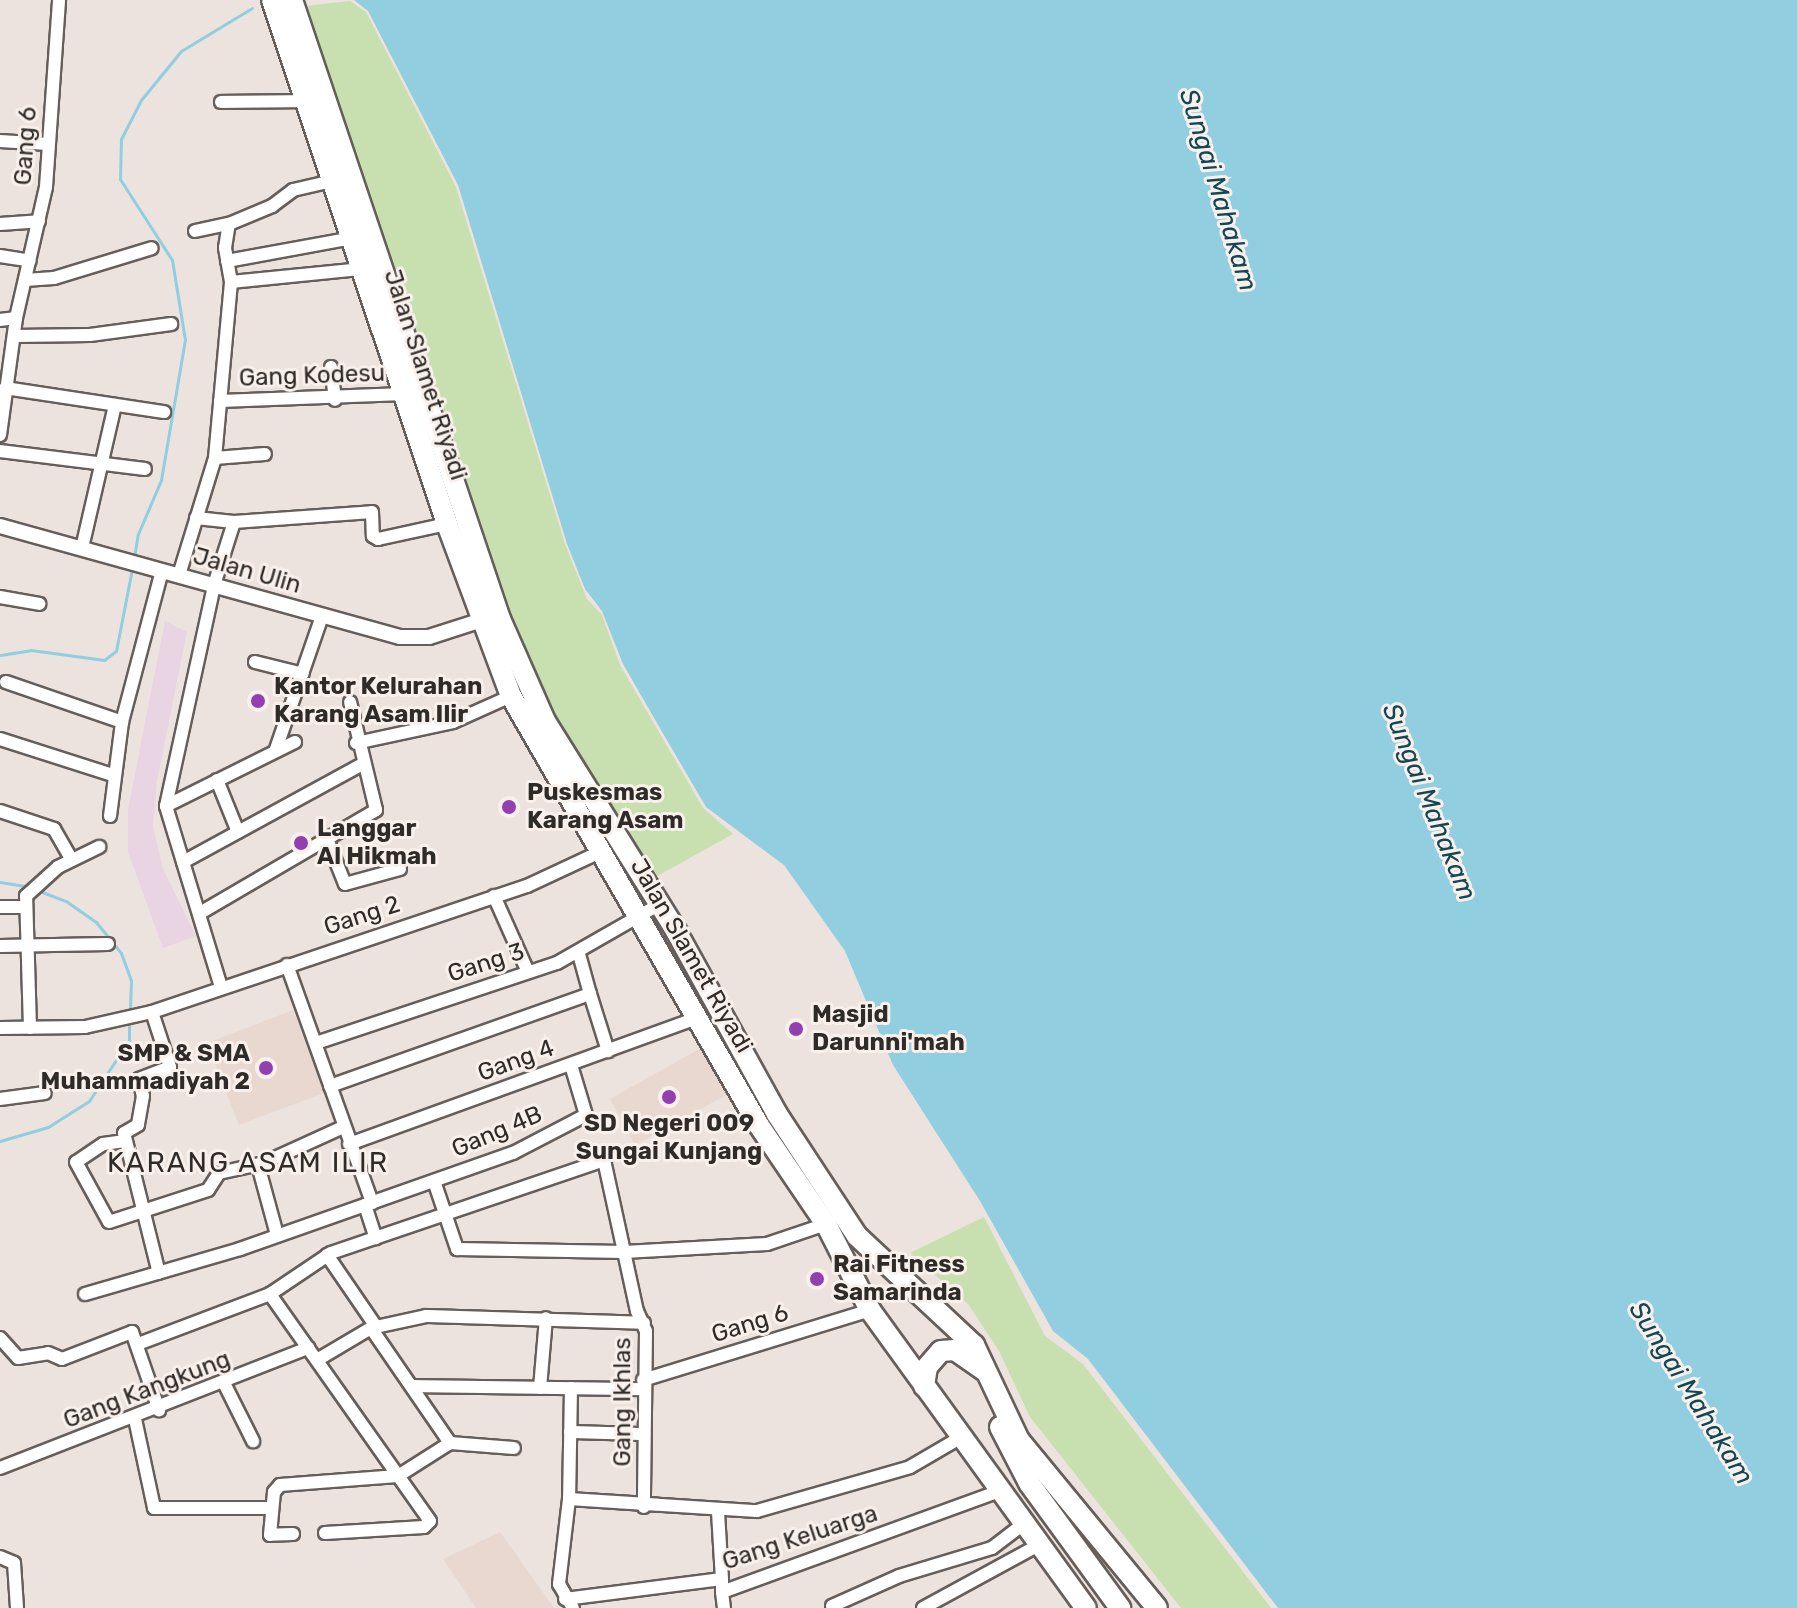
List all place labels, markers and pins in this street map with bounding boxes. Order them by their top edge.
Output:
place label: Kantor Kelurahan Karang Asam Ilir [274,673,483,729]
marker: Kantor Kelurahan Karang Asam Ilir [249,692,267,710]
place label: Puskesmas Karang Asam [527,779,684,835]
marker: Puskesmas Karang Asam [498,796,520,818]
place label: Langgar Al Hikmah [317,815,437,871]
marker: Langgar Al Hikmah [292,834,310,852]
place label: Masjid Darunni'mah [812,1001,965,1057]
marker: Masjid Darunni'mah [787,1020,805,1038]
place label: SMP & SMA Muhammadiyah 2 [41,1040,250,1096]
marker: SMP & SMA Muhammadiyah 2 [257,1059,275,1077]
marker: SD Negeri 009 Sungai Kunjang [660,1088,678,1106]
place label: SD Negeri 009 Sungai Kunjang [576,1110,762,1166]
place label: Rai Fitness Samarinda [833,1251,965,1307]
marker: Rai Fitness Samarinda [808,1270,826,1288]

